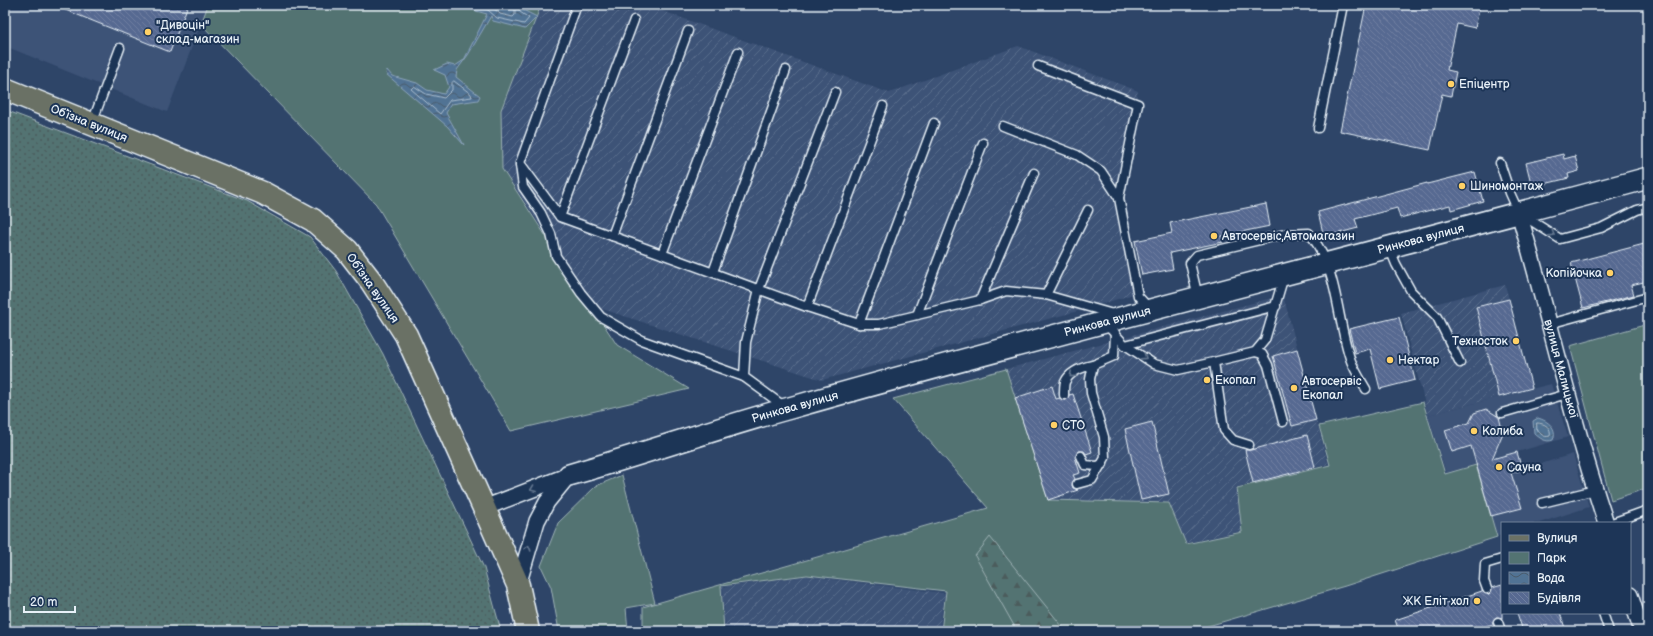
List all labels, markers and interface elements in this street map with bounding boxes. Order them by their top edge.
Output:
place label: "Дивоцін" склад-магазин [156,18,240,47]
marker: "Дивоцін" склад-магазин [143,27,153,37]
place label: Епіцентр [1459,77,1510,92]
marker: Епіцентр [1446,79,1456,89]
street label: Обʼїзна вулиця [48,101,130,146]
place label: Шиномонтаж [1470,179,1544,194]
marker: Шиномонтаж [1457,181,1467,191]
street label: Ринкова вулиця [1376,221,1466,258]
place label: Автосервіс,Автомагазин [1221,229,1355,244]
one-way arrow [1548,229,1555,237]
marker: Автосервіс,Автомагазин [1209,231,1219,241]
street label: Обʼїзна вулиця [343,251,402,326]
place label: Копійочка [1546,266,1602,281]
marker: Копійочка [1605,268,1615,278]
street label: Ринкова вулиця [1062,303,1153,340]
street label: вулиця Малицької [1540,318,1581,421]
place label: Техносток [1452,334,1509,349]
marker: Техносток [1511,336,1521,346]
one-way arrow [1140,352,1147,360]
place label: Нектар [1398,353,1439,368]
marker: Нектар [1385,355,1395,365]
one-way arrow [1069,370,1077,377]
place label: Екопал [1215,373,1256,388]
place label: Автосервіс Екопал [1301,374,1362,403]
marker: Екопал [1202,375,1212,385]
marker: Автосервіс Екопал [1289,383,1299,393]
street label: Ринкова вулиця [750,388,840,426]
place label: СТО [1062,418,1085,433]
marker: СТО [1049,420,1059,430]
place label: Колиба [1482,424,1523,439]
marker: Колиба [1469,426,1479,436]
place label: Сауна [1507,460,1542,475]
marker: Сауна [1494,462,1504,472]
one-way arrow [530,484,537,492]
legend [1501,522,1631,614]
text: Вулиця [1537,531,1578,546]
one-way arrow [523,545,532,552]
text: Парк [1537,551,1567,566]
text: Вода [1537,571,1565,586]
scale bar [24,588,75,614]
text: Будівля [1537,591,1581,606]
place label: ЖК Еліт хол [1403,594,1469,609]
text: 20 m [30,595,57,610]
marker: ЖК Еліт хол [1472,596,1482,606]

